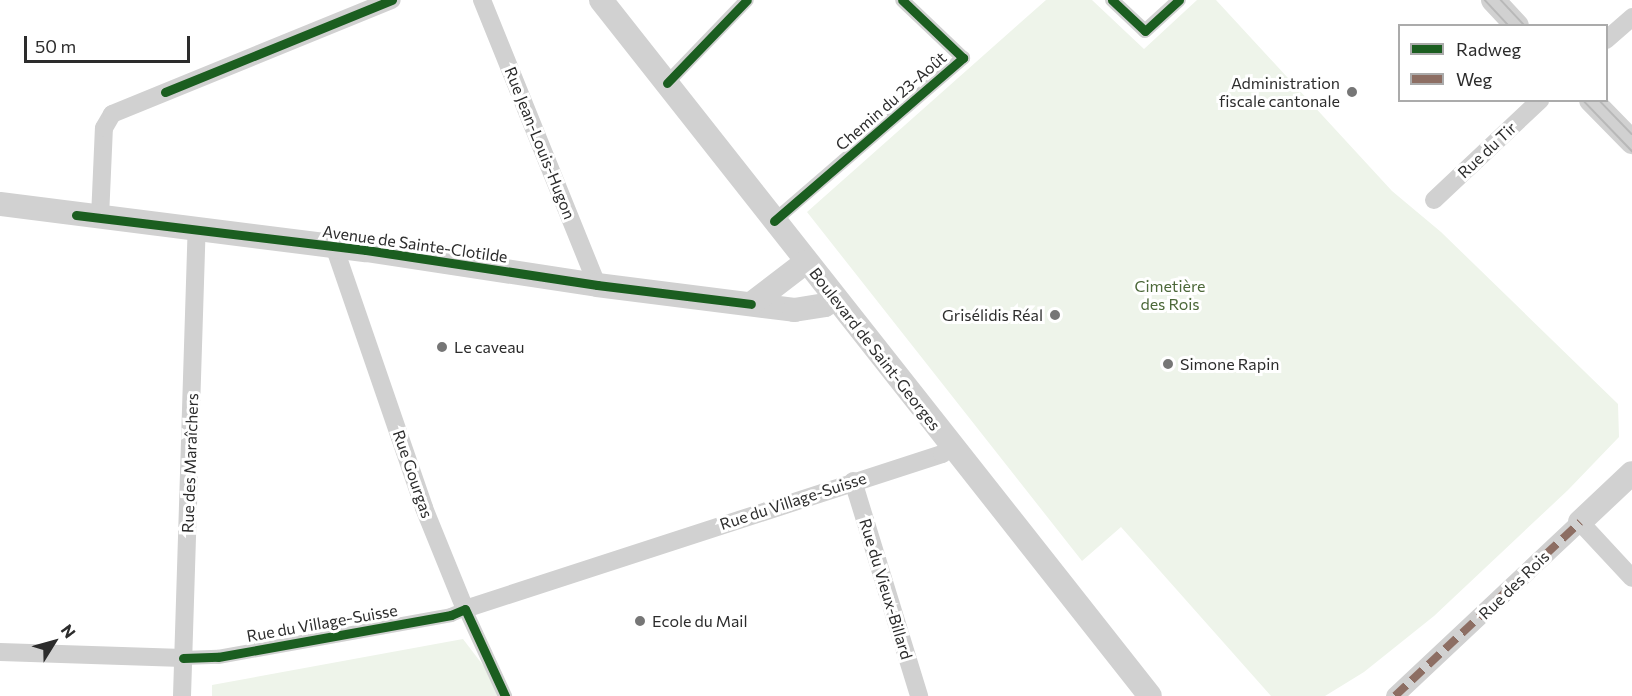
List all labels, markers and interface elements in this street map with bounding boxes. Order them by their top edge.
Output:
scale bar [27,24,194,62]
legend [1398,24,1608,102]
text: 50 m [35,35,76,57]
text: Radweg [1456,38,1521,60]
street label: Chemin du 23-Août [832,48,950,154]
street label: Rue Jean-Louis-Hugon [501,64,579,222]
text: Weg [1456,68,1492,90]
place label: Administration fiscale cantonale [1219,73,1340,111]
marker: Administration fiscale cantonale [1345,85,1359,99]
street label: Rue du Tir [1454,118,1520,182]
street label: Avenue de Sainte-Clotilde [321,222,509,266]
street label: Boulevard de Saint-Georges [805,264,945,434]
park label: Cimetière des Rois [1134,276,1206,314]
place label: Grisélidis Réal [942,305,1043,325]
marker: Grisélidis Réal [1048,308,1062,322]
place label: Le caveau [454,337,524,357]
marker: Le caveau [435,340,449,354]
place label: Simone Rapin [1180,354,1279,374]
marker: Simone Rapin [1161,357,1175,371]
street label: Rue des Maraîchers [178,393,202,533]
street label: Rue Gourgas [389,427,437,521]
street label: Rue du Village-Suisse [717,468,869,534]
street label: Rue du Vieux-Billard [855,516,917,662]
street label: Rue des Rois [1475,547,1553,623]
street label: Rue du Village-Suisse [245,600,399,646]
place label: Ecole du Mail [652,611,747,631]
north arrow [24,612,84,672]
marker: Ecole du Mail [633,614,647,628]
text: N [58,620,80,641]

